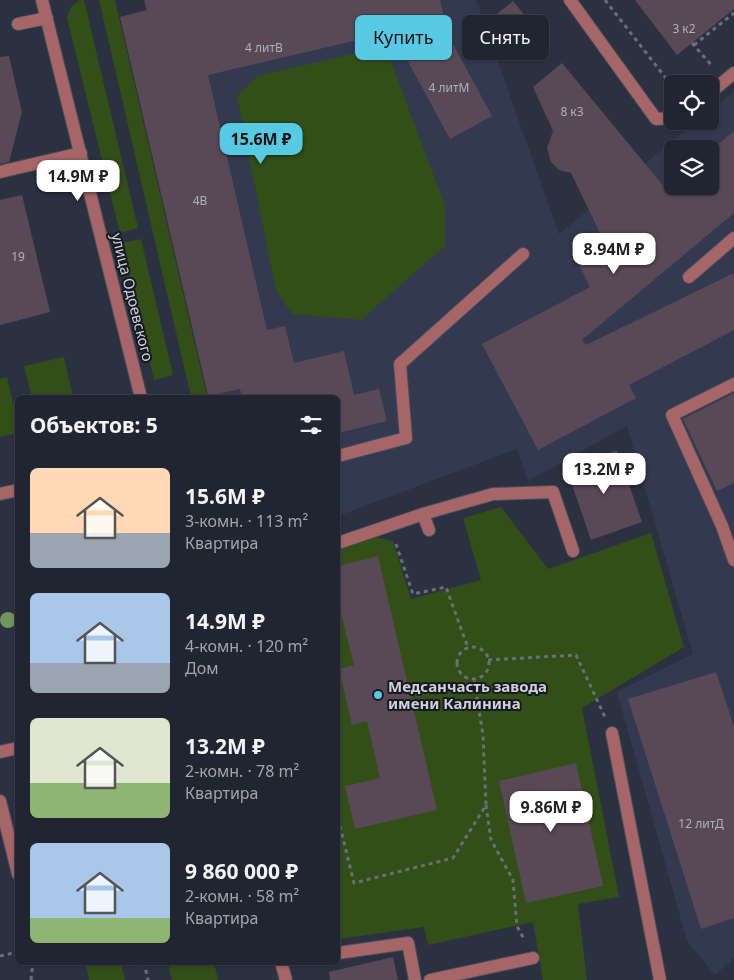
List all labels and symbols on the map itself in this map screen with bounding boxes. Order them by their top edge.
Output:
house number: 3 к2 [672,20,696,37]
house number: 4 литВ [245,39,283,56]
house number: 4 литМ [429,79,469,96]
house number: 8 к3 [560,103,584,120]
pin: 15.6M ₽ [215,122,307,165]
pin: 14.9M ₽ [32,160,124,202]
house number: 4В [193,192,208,209]
street label: улица Одоевского [107,231,159,363]
pin: 8.94M ₽ [568,232,660,275]
house number: 19 [11,248,25,265]
pin: 13.2M ₽ [558,452,650,495]
place label: Медсанчасть завода имени Калинина [388,676,547,713]
marker: Медсанчасть завода имени Калинина [372,689,384,701]
pin: 9.86M ₽ [505,790,597,833]
house number: 12 литД [678,815,724,832]

